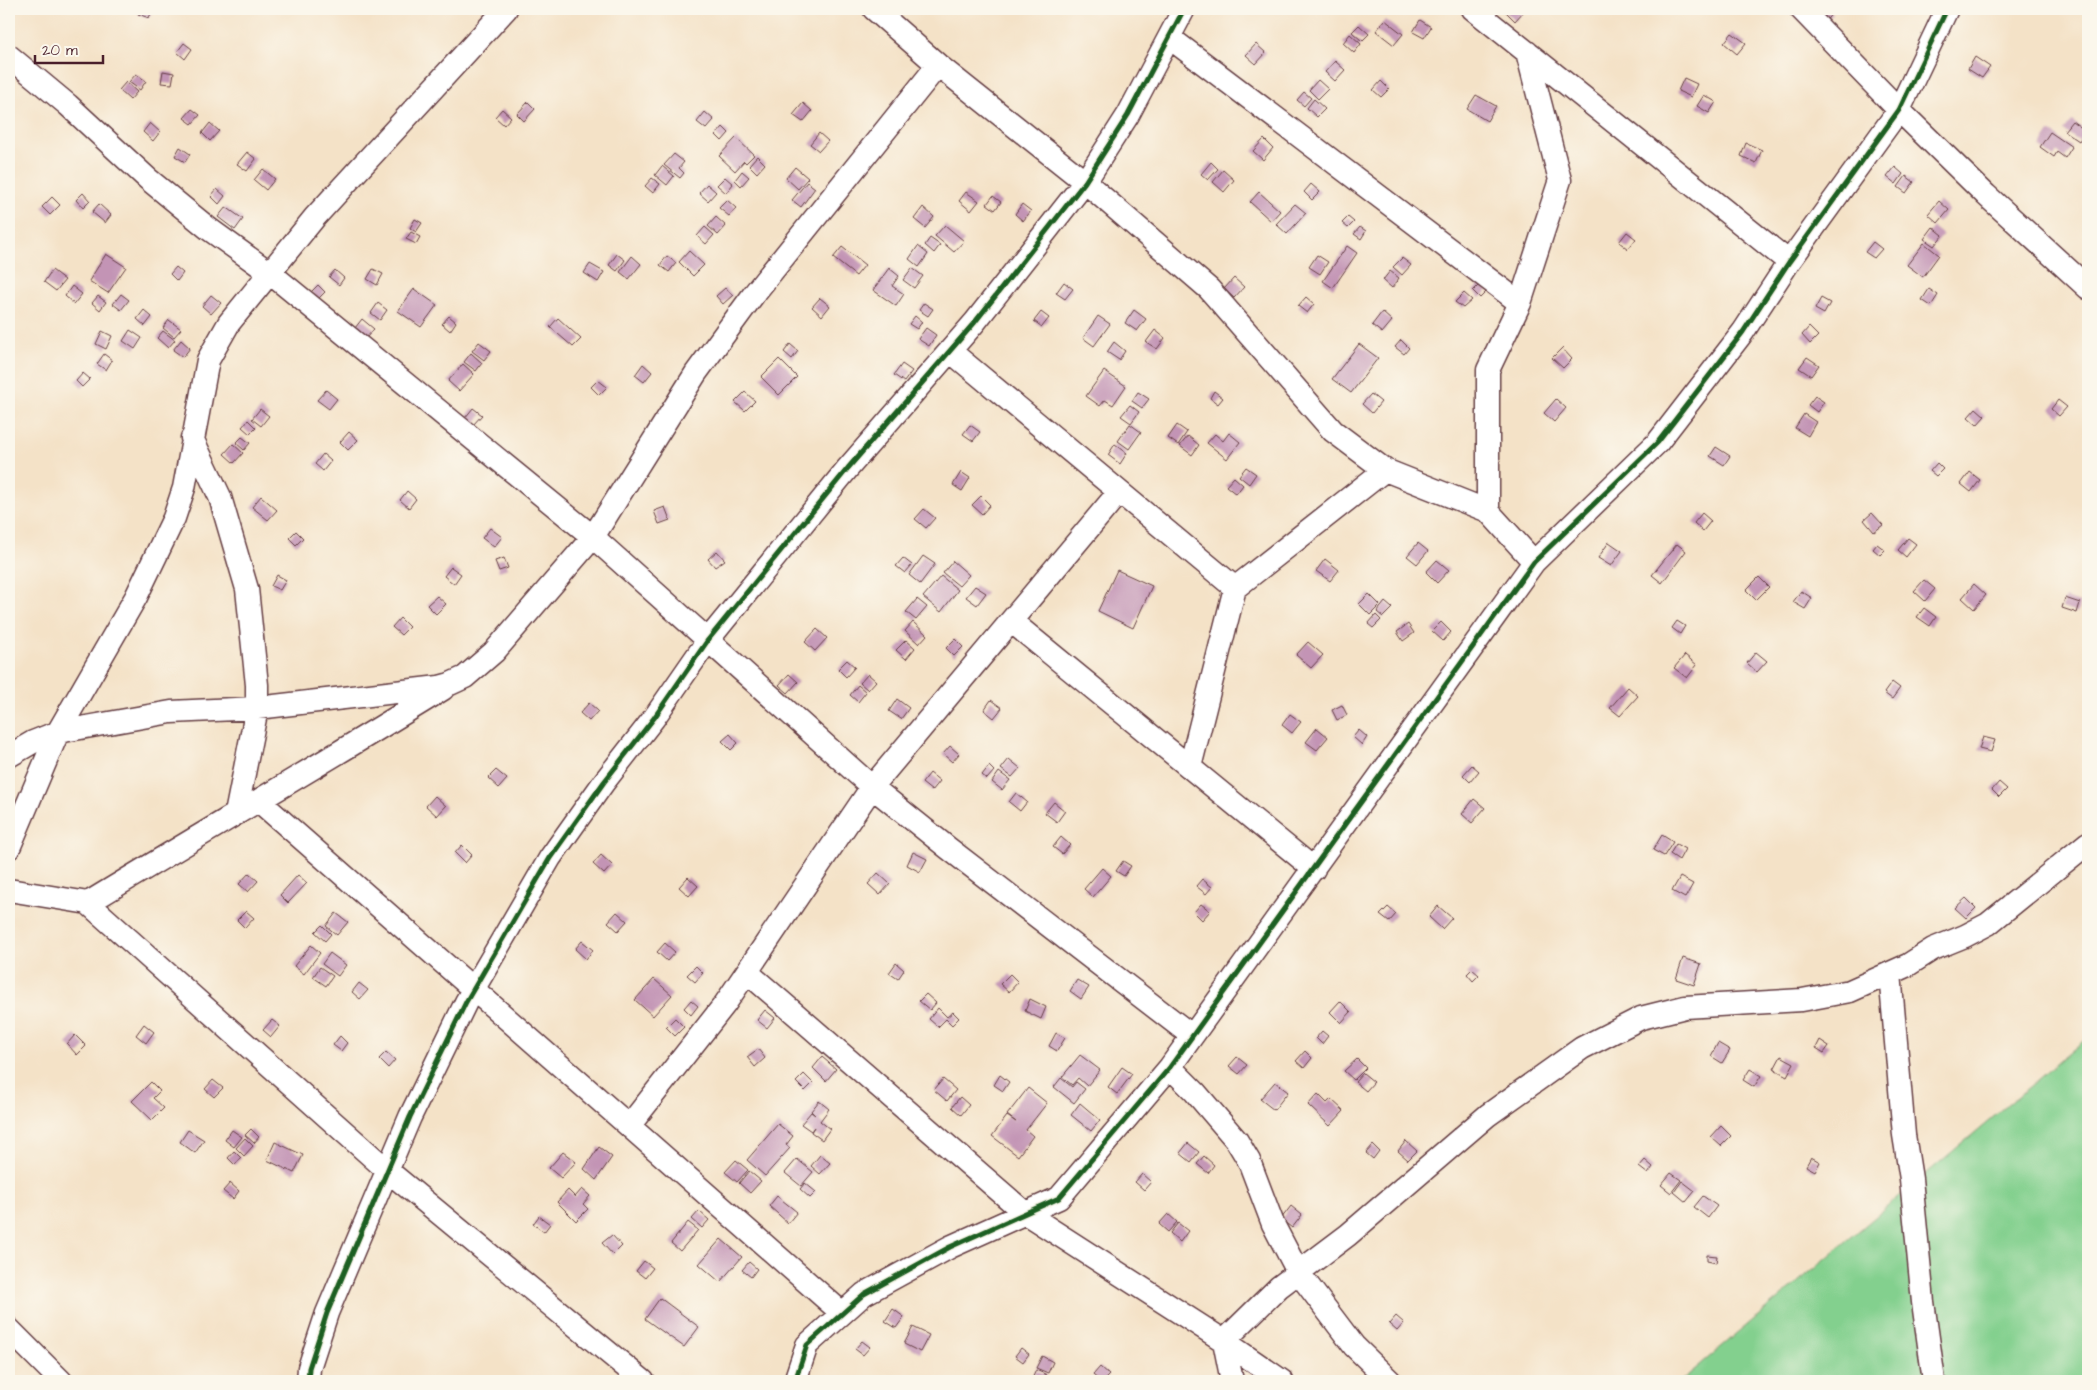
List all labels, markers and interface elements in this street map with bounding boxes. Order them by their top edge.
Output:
scale bar [35,32,102,64]
text: 20 m [42,40,78,61]

